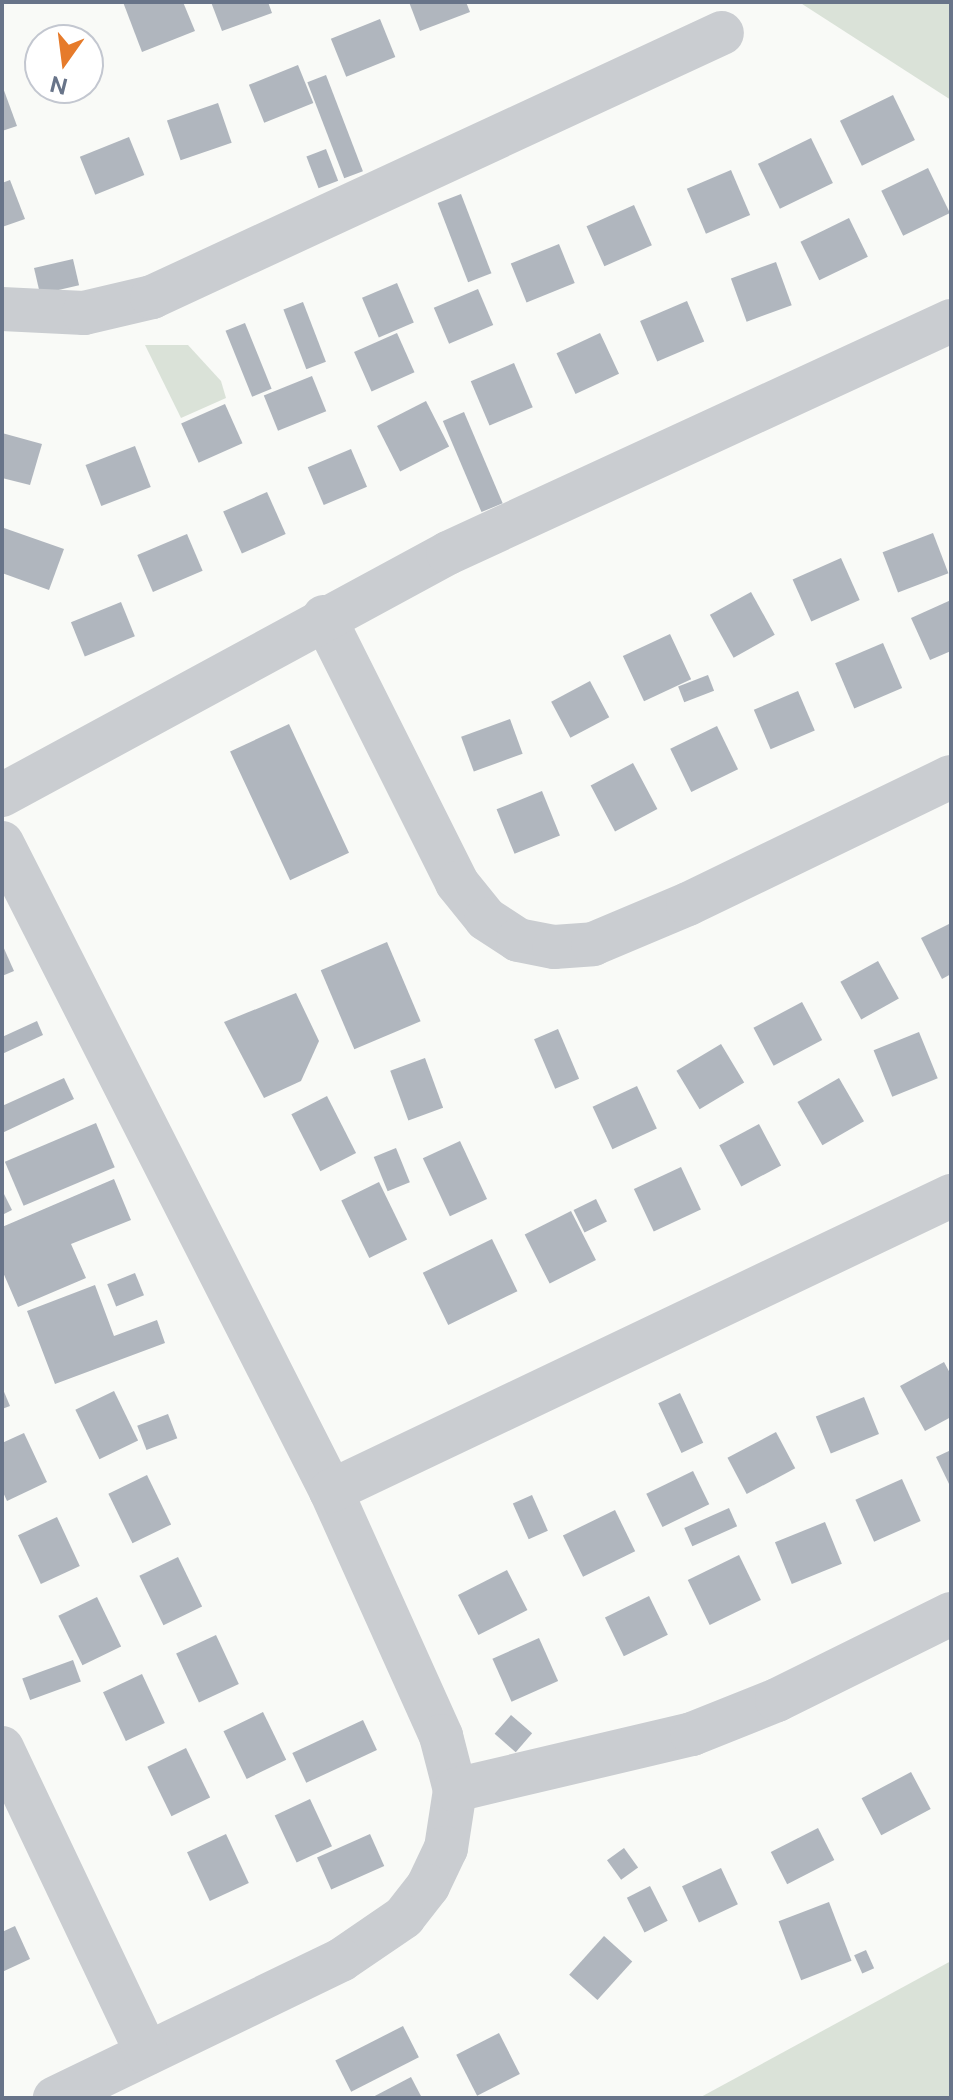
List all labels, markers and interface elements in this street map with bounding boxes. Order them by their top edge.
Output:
north arrow [24,24,104,104]
text: N [47,71,70,100]

